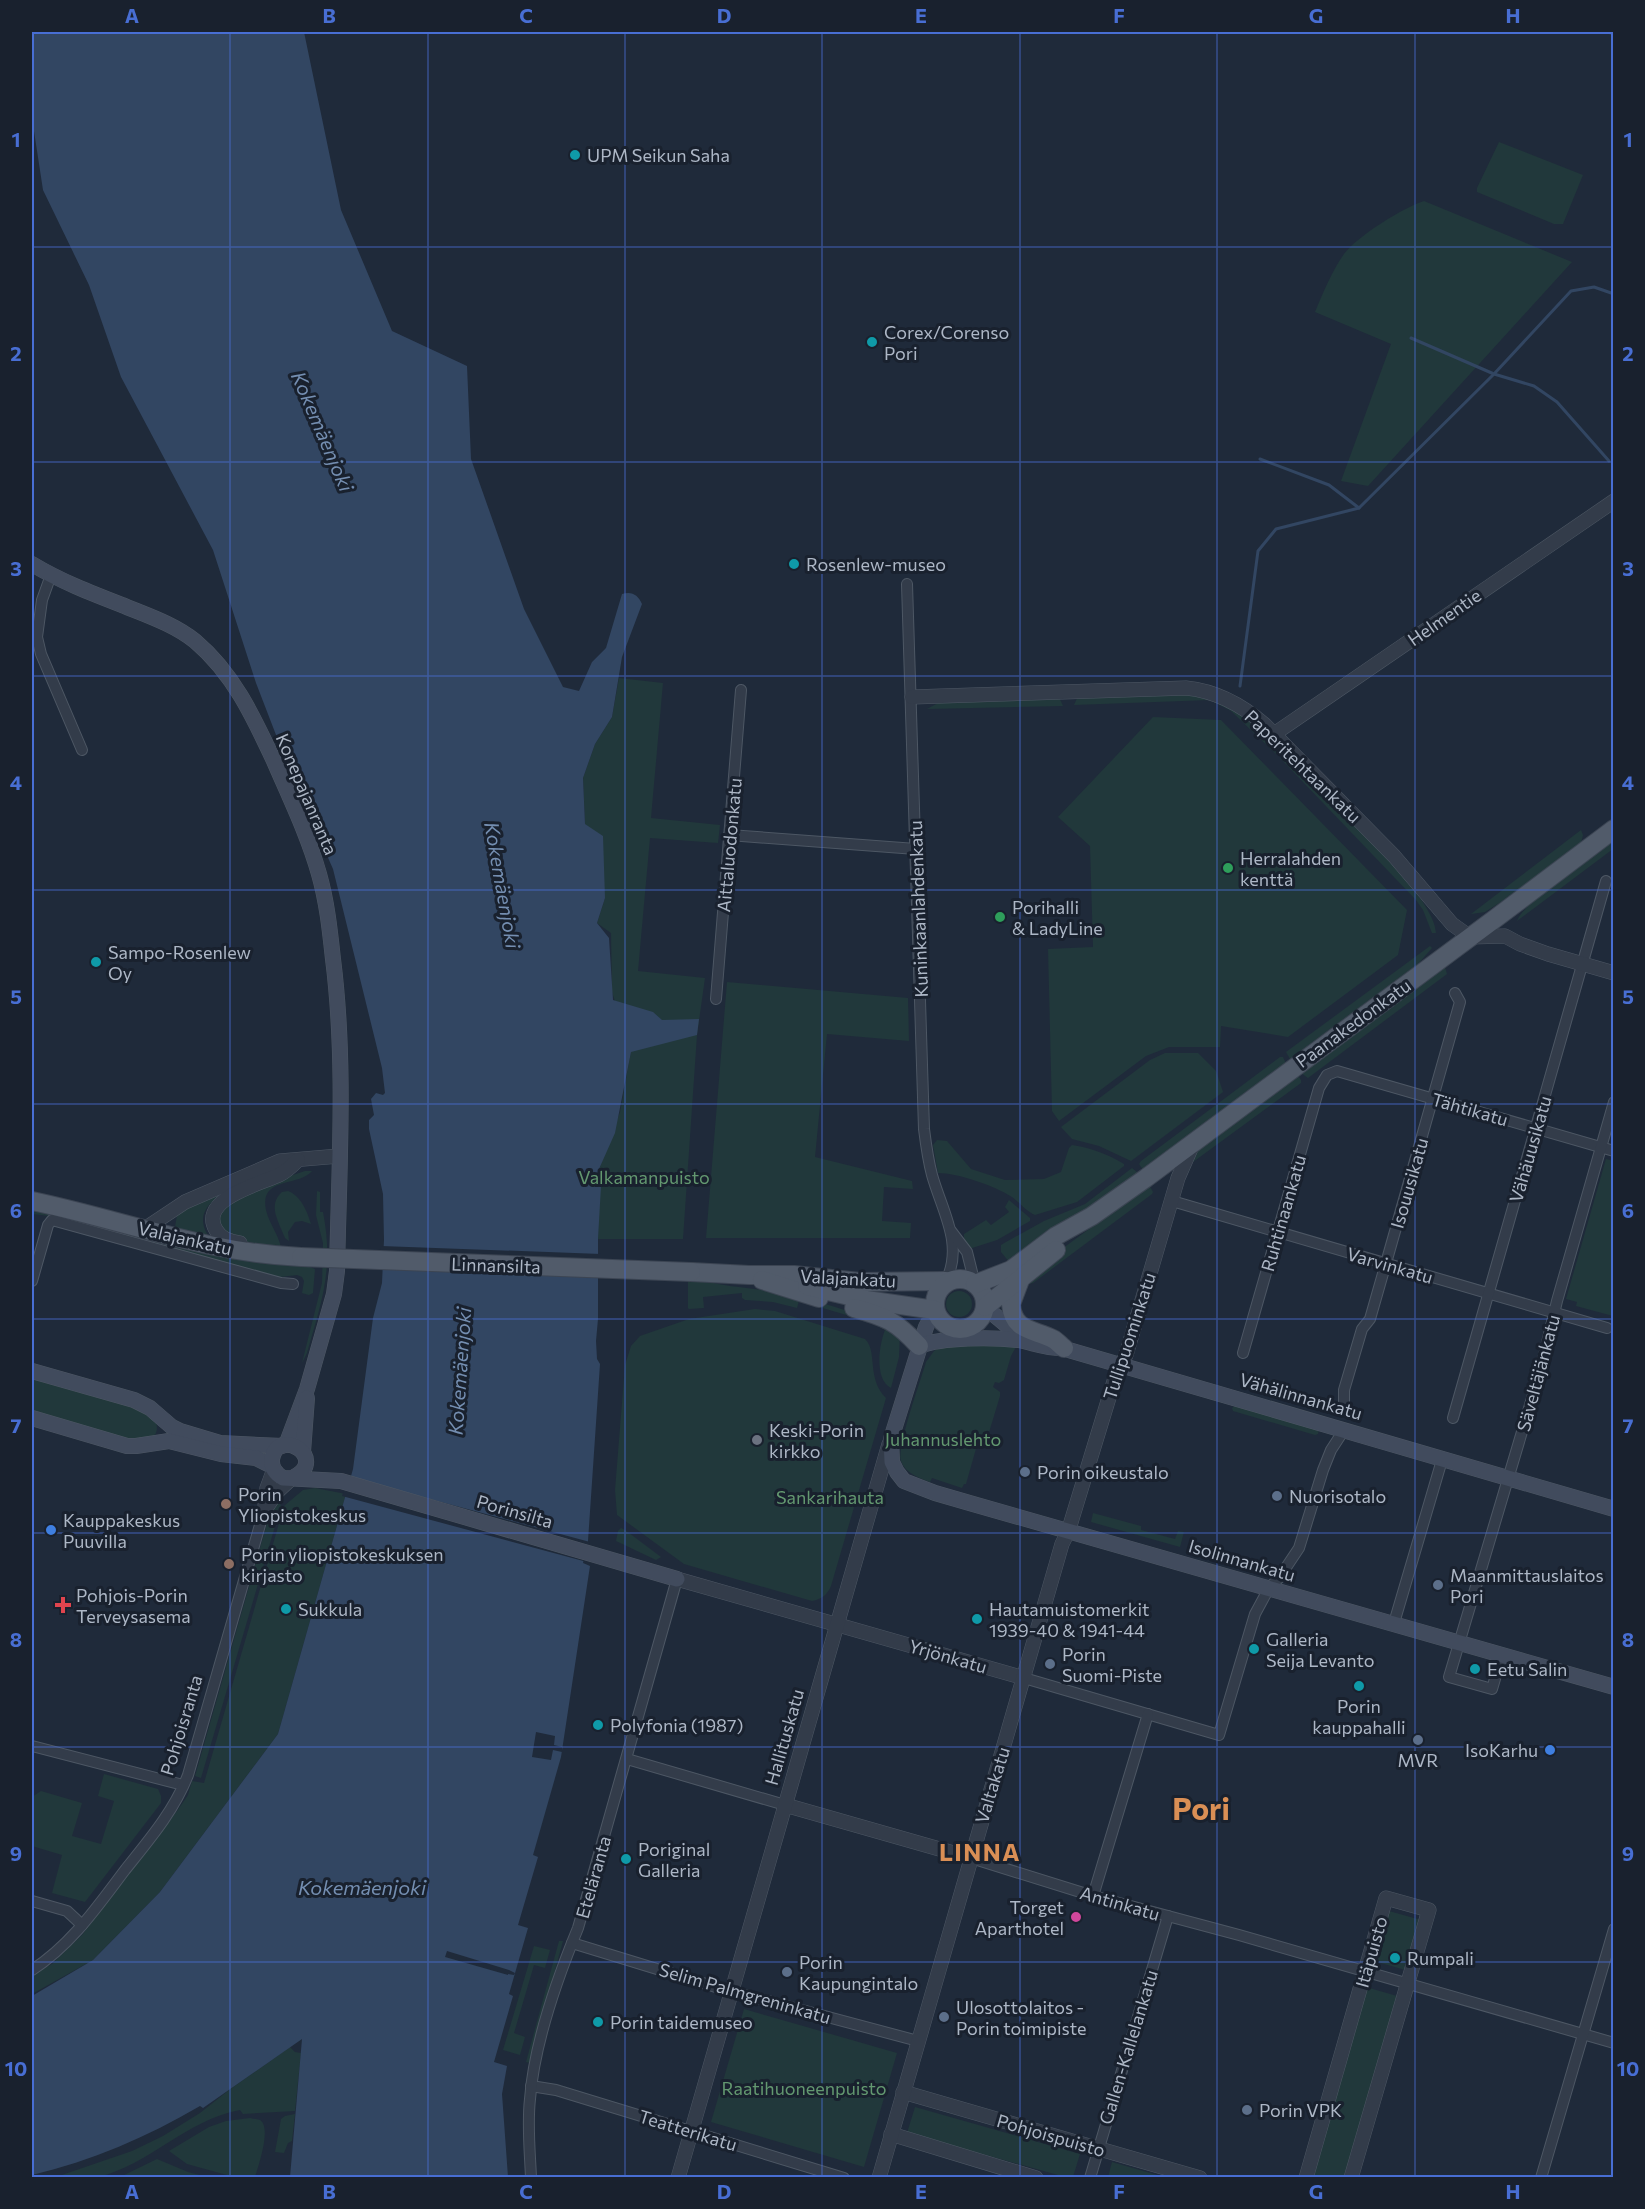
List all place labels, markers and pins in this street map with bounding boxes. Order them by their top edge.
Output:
place label: UPM Seikun Saha [587,144,730,166]
marker: UPM Seikun Saha [568,148,582,162]
place label: Corex/Corenso Pori [884,321,1009,364]
marker: Corex/Corenso Pori [865,335,879,349]
place label: Rosenlew-museo [806,553,946,575]
marker: Rosenlew-museo [787,557,801,571]
place label: Herralahden kenttä [1240,847,1341,890]
marker: Herralahden kenttä [1221,861,1235,875]
place label: Porihalli & LadyLine [1012,896,1103,939]
marker: Porihalli & LadyLine [993,910,1007,924]
place label: Sampo-Rosenlew Oy [108,941,251,984]
marker: Sampo-Rosenlew Oy [89,955,103,969]
place label: Keski-Porin kirkko [769,1419,864,1462]
marker: Keski-Porin kirkko [750,1433,764,1447]
place label: Porin oikeustalo [1037,1461,1169,1483]
marker: Porin oikeustalo [1018,1465,1032,1479]
place label: Porin Yliopistokeskus [238,1483,366,1526]
place label: Nuorisotalo [1289,1485,1386,1507]
marker: Nuorisotalo [1270,1489,1284,1503]
marker: Porin Yliopistokeskus [219,1497,233,1511]
place label: Kauppakeskus Puuvilla [63,1509,180,1552]
marker: Kauppakeskus Puuvilla [44,1523,58,1537]
place label: Porin yliopistokeskuksen kirjasto [241,1543,444,1586]
marker: Porin yliopistokeskuksen kirjasto [222,1557,236,1571]
place label: Maanmittauslaitos Pori [1450,1564,1604,1607]
marker: Maanmittauslaitos Pori [1431,1578,1445,1592]
place label: Pohjois-Porin Terveysasema [76,1584,191,1627]
marker: Pohjois-Porin Terveysasema [54,1596,72,1614]
place label: Sukkula [298,1598,362,1620]
place label: Hautamuistomerkit 1939-40 & 1941-44 [989,1598,1149,1641]
marker: Sukkula [279,1602,293,1616]
marker: Hautamuistomerkit 1939-40 & 1941-44 [970,1612,984,1626]
place label: Galleria Seija Levanto [1266,1628,1375,1671]
marker: Galleria Seija Levanto [1247,1642,1261,1656]
place label: Porin Suomi-Piste [1062,1643,1162,1686]
marker: Porin Suomi-Piste [1043,1657,1057,1671]
place label: Eetu Salin [1487,1658,1567,1680]
marker: Eetu Salin [1468,1662,1482,1676]
marker: Porin kauppahalli [1352,1679,1366,1693]
place label: Porin kauppahalli [1312,1695,1406,1738]
place label: Polyfonia (1987) [610,1714,743,1736]
marker: Polyfonia (1987) [591,1718,605,1732]
marker: MVR [1411,1733,1425,1747]
place label: IsoKarhu [1465,1739,1538,1761]
marker: IsoKarhu [1543,1743,1557,1757]
place label: MVR [1398,1749,1438,1771]
place label: Poriginal Galleria [638,1838,710,1881]
marker: Poriginal Galleria [619,1852,633,1866]
place label: Torget Aparthotel [975,1896,1064,1939]
marker: Torget Aparthotel [1069,1910,1083,1924]
place label: Rumpali [1407,1947,1474,1969]
place label: Porin Kaupungintalo [799,1951,918,1994]
marker: Rumpali [1388,1951,1402,1965]
marker: Porin Kaupungintalo [780,1965,794,1979]
place label: Ulosottolaitos - Porin toimipiste [956,1996,1086,2039]
marker: Ulosottolaitos - Porin toimipiste [937,2010,951,2024]
place label: Porin taidemuseo [610,2011,753,2033]
marker: Porin taidemuseo [591,2015,605,2029]
place label: Porin VPK [1259,2099,1342,2121]
marker: Porin VPK [1240,2103,1254,2117]

